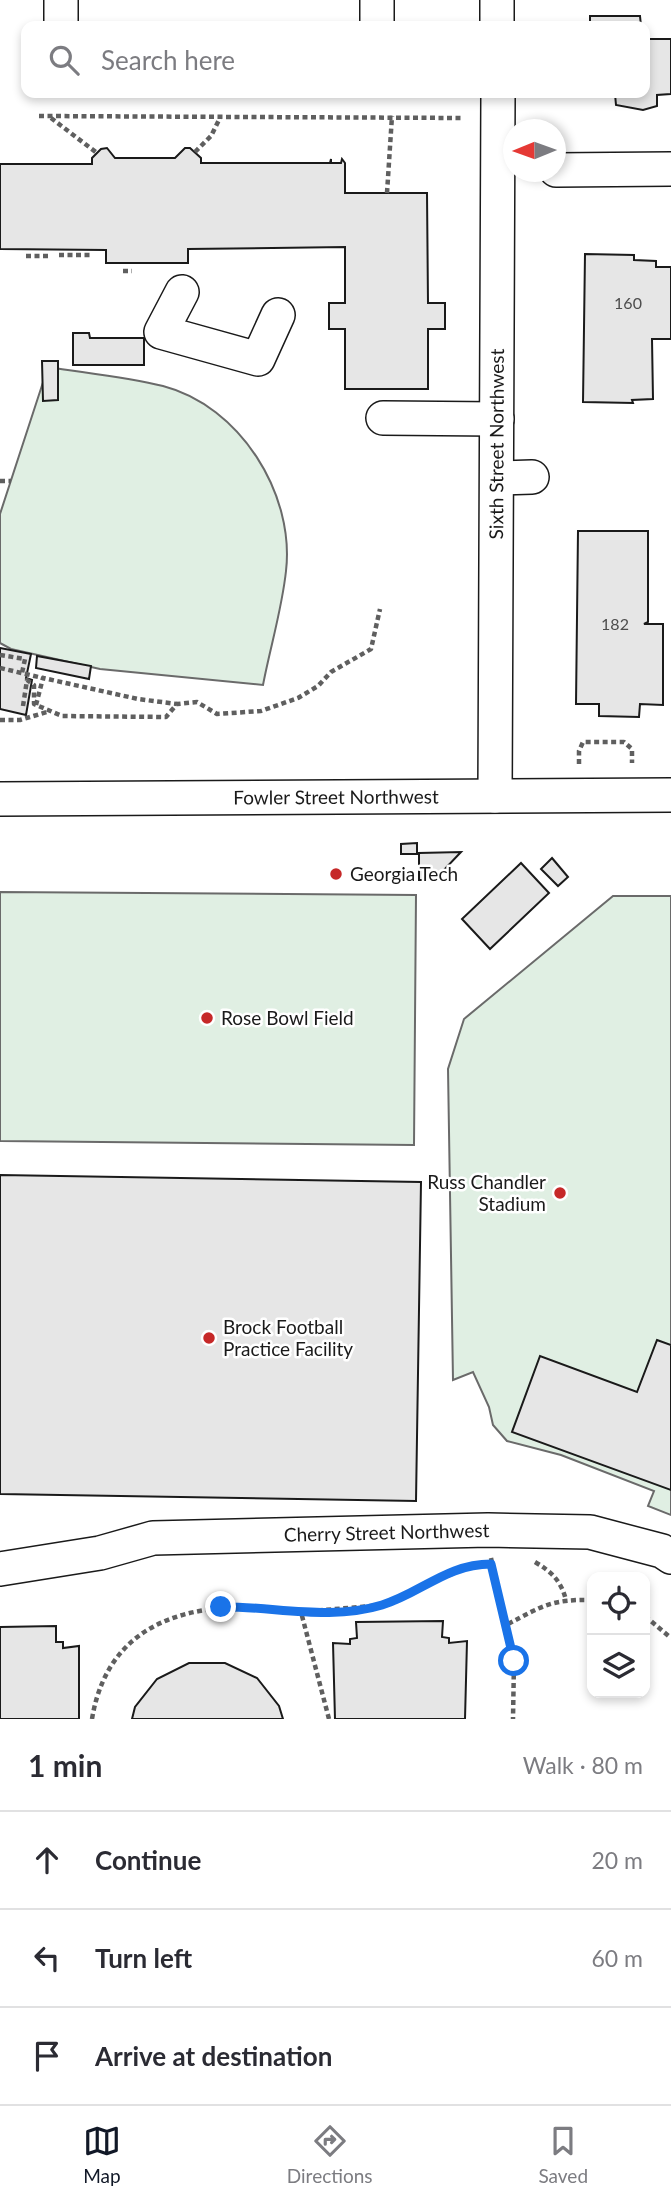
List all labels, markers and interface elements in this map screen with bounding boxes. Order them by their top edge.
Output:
search box [21,21,650,98]
icon: search [45,41,83,79]
text: Search here [101,44,235,76]
north arrow [503,119,566,182]
house number: 160 [614,293,642,312]
street label: Sixth Street Northwest [484,348,508,539]
house number: 182 [601,614,629,633]
street label: Fowler Street Northwest [233,784,439,809]
place label: Georgia Tech [350,862,458,885]
marker: Georgia Tech [328,866,344,882]
place label: Rose Bowl Field [221,1006,354,1029]
marker: Rose Bowl Field [199,1010,215,1026]
place label: Russ Chandler Stadium [427,1170,546,1215]
marker: Russ Chandler Stadium [552,1185,568,1201]
place label: Brock Football Practice Facility [223,1315,353,1360]
marker: Brock Football Practice Facility [201,1330,217,1346]
street label: Cherry Street Northwest [284,1518,490,1546]
map controls [587,1572,650,1698]
button: locate [587,1572,650,1635]
route end [205,1591,236,1622]
button: layers [587,1635,650,1698]
route start [498,1645,529,1676]
text: 1 min [28,1747,102,1783]
text: Walk · 80 m [523,1751,643,1779]
icon: ahead [28,1841,66,1879]
text: Continue [95,1844,201,1876]
text: 20 m [592,1846,643,1874]
icon: left [28,1939,66,1977]
text: Turn left [95,1942,192,1974]
text: 60 m [592,1944,643,1972]
icon: arrive [28,2037,66,2075]
text: Arrive at destination [95,2040,332,2072]
tab: Map [83,2122,121,2187]
tab: Directions [287,2122,373,2187]
tab: Saved [538,2122,588,2187]

